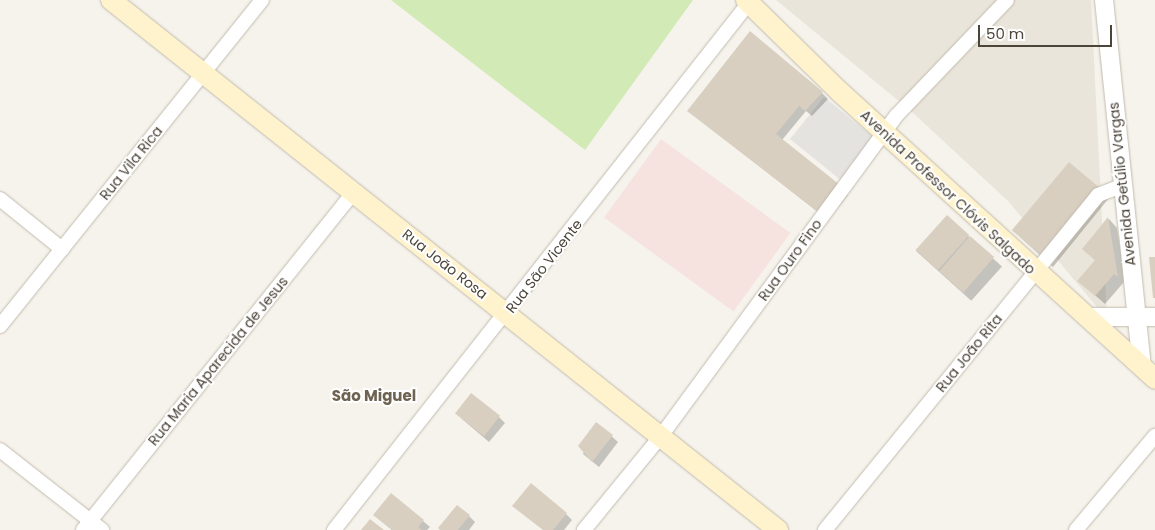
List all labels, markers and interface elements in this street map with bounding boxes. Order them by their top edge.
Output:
scale bar [980,15,1114,47]
text: 50 m [986,23,1024,44]
street label: Avenida Getúlio Vargas [1105,101,1139,267]
street label: Avenida Professor Clóvis Salgado [857,106,1039,278]
street label: Rua Vila Rica [96,123,166,203]
street label: Rua São Vicente [502,216,586,316]
street label: Rua Ouro Fino [755,216,825,304]
street label: Rua João Rosa [399,226,491,302]
street label: Rua Maria Aparecida de Jesus [145,273,291,449]
street label: Rua João Rita [932,311,1006,395]
district label: São Miguel [332,387,416,405]

